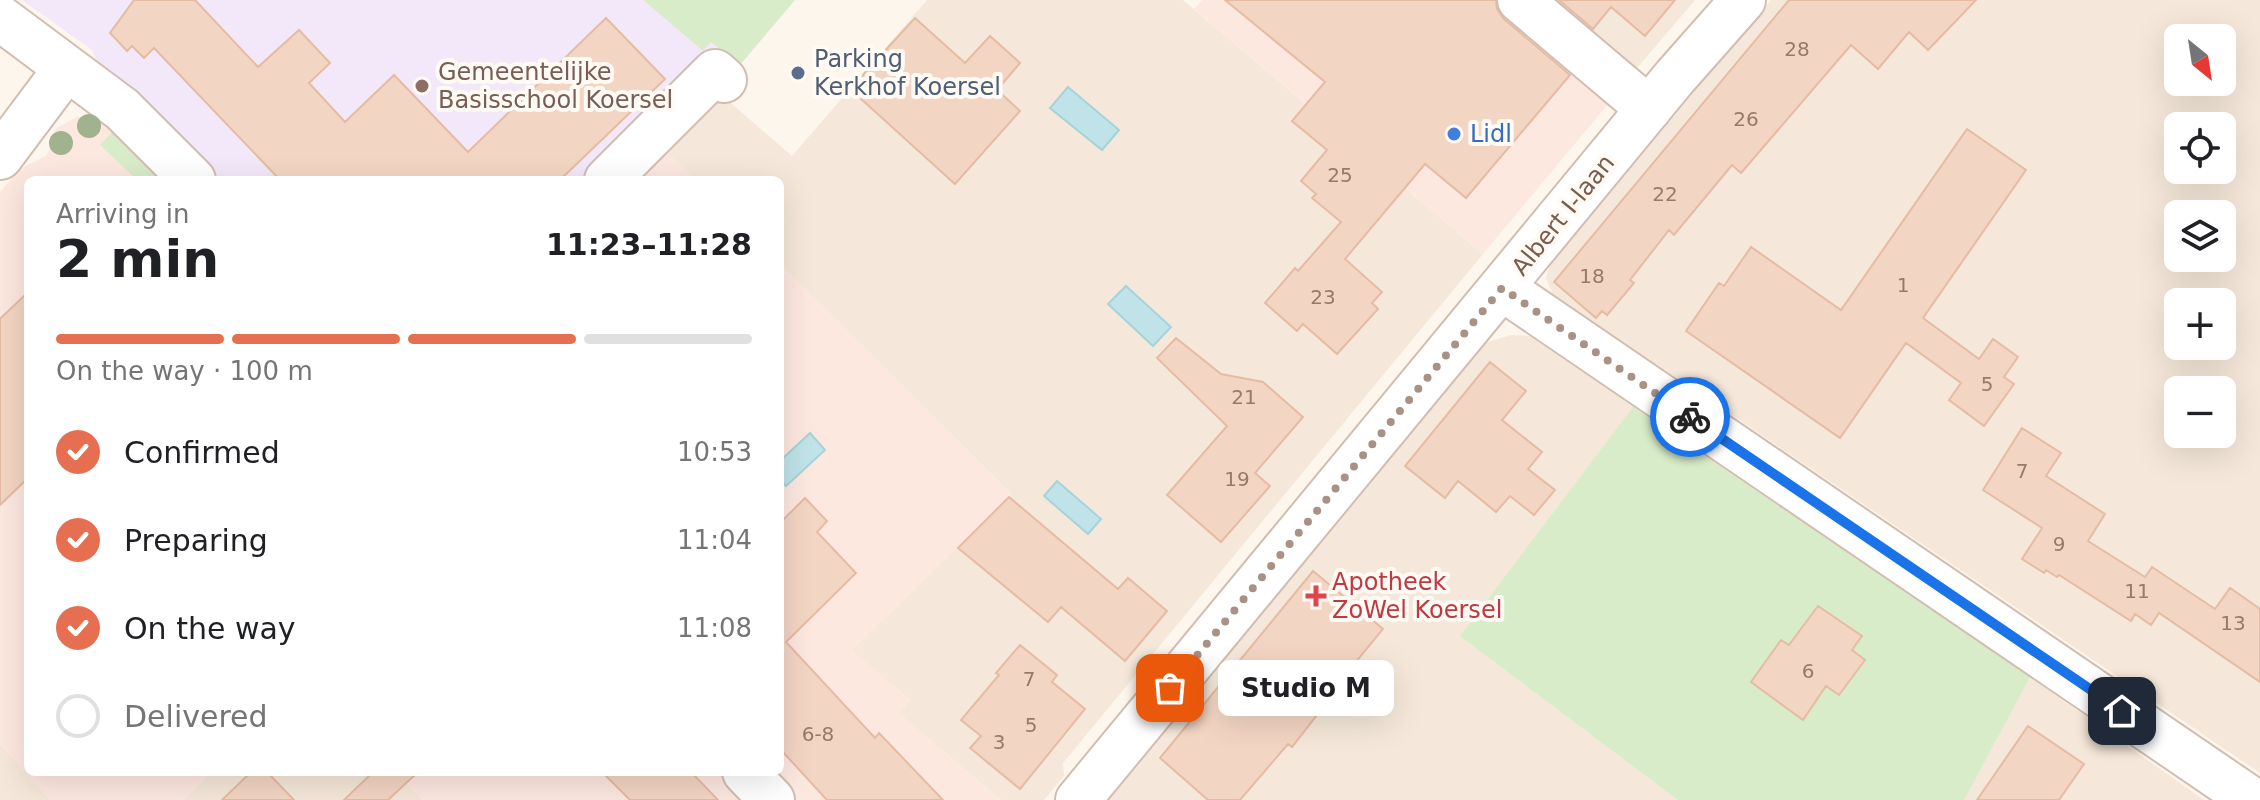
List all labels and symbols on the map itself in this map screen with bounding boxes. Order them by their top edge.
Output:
north arrow [2164,24,2236,96]
house number: 28 [1784,37,1810,61]
place label: Parking Kerkhof Koersel [814,45,1001,101]
place label: Gemeentelijke Basisschool Koersel [438,58,673,114]
marker: Parking Kerkhof Koersel [789,64,807,82]
marker: Gemeentelijke Basisschool Koersel [413,77,431,95]
house number: 26 [1733,107,1759,131]
place label: Lidl [1470,120,1512,148]
marker: Lidl [1445,125,1463,143]
street label: Albert I-laan [1506,149,1620,281]
house number: 25 [1327,163,1353,187]
house number: 22 [1652,182,1678,206]
house number: 18 [1579,264,1605,288]
house number: 1 [1897,273,1909,297]
house number: 23 [1310,285,1336,309]
house number: 5 [1981,372,1993,396]
courier [1650,377,1730,457]
house number: 21 [1231,385,1257,409]
house number: 7 [2016,459,2028,483]
house number: 19 [1224,467,1250,491]
house number: 9 [2053,532,2065,556]
place label: Apotheek ZoWel Koersel [1332,568,1502,624]
house number: 11 [2124,579,2150,603]
marker: Apotheek ZoWel Koersel [1307,587,1325,605]
house number: 13 [2220,611,2246,635]
pin [1136,654,1204,722]
house number: 6 [1802,659,1814,683]
callout: Studio M [1218,660,1394,716]
house number: 7 [1023,667,1035,691]
pin [2088,677,2156,745]
house number: 5 [1025,713,1037,737]
house number: 6-8 [802,722,834,746]
house number: 3 [993,730,1005,754]

